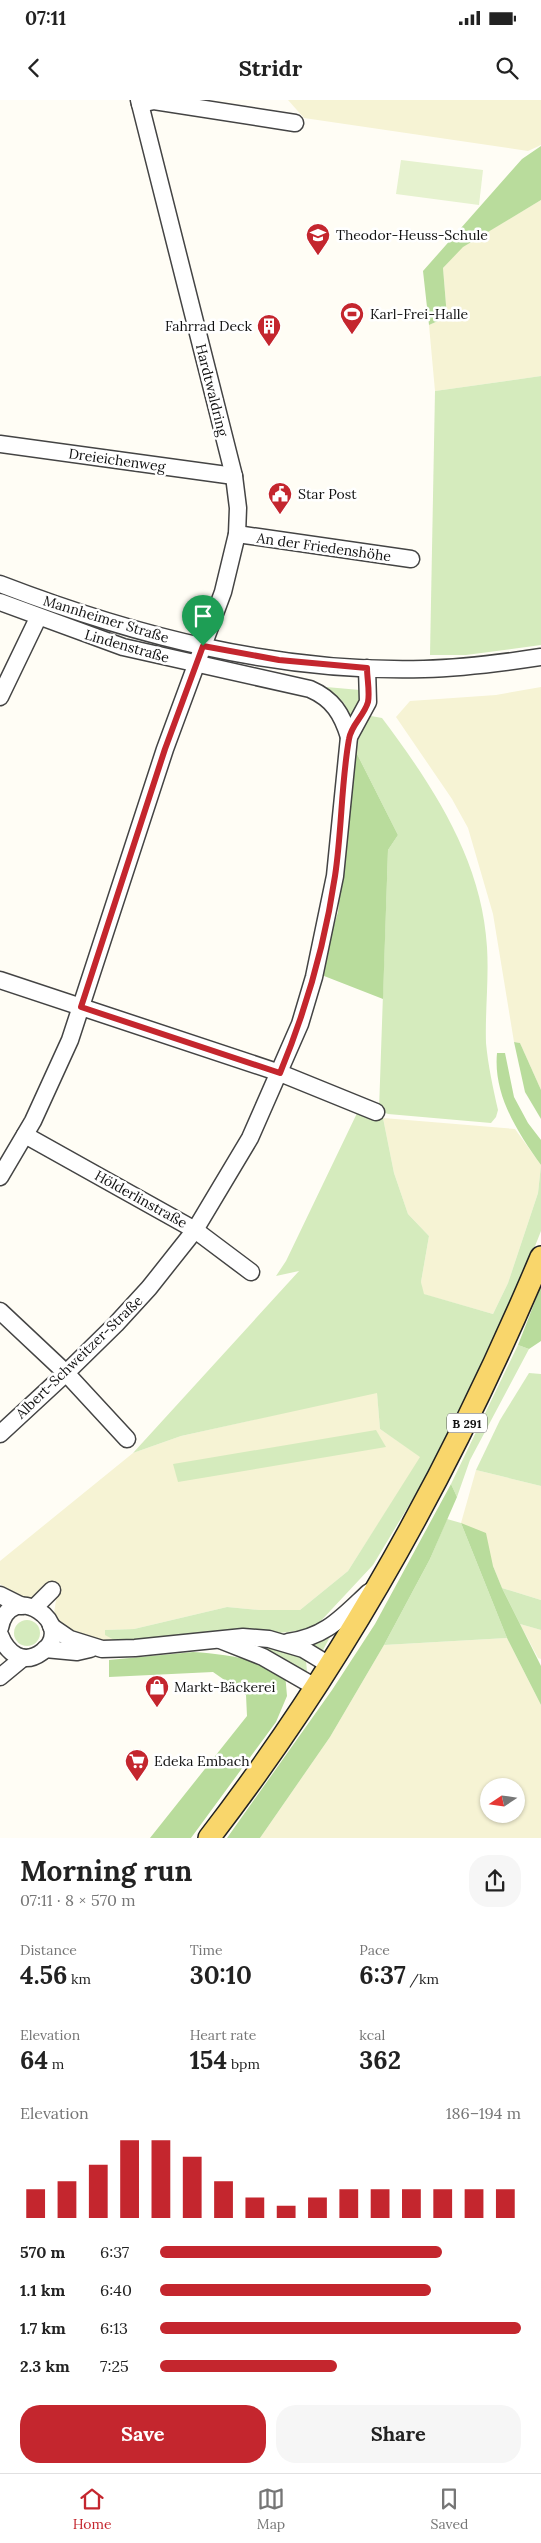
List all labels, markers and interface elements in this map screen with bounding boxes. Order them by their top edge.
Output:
text: 07:11 [25,6,66,30]
icon: back [20,54,48,82]
text: Stridr [239,54,302,82]
icon: search [493,54,521,82]
school or university icon: Theodor-Heuss-Schule [305,222,331,256]
place label: Theodor-Heuss-Schule [336,226,488,244]
sports icon: Karl-Frei-Halle [339,301,365,335]
place label: Karl-Frei-Halle [370,305,469,323]
building icon: Fahrrad Deck [256,313,282,347]
place label: Fahrrad Deck [165,317,252,335]
street label: Hardtwaldring [192,342,232,438]
street label: Dreieichenweg [67,444,167,476]
public building icon: Star Post [267,481,293,515]
place label: Star Post [298,485,357,503]
street label: An der Friedenshöhe [255,529,393,565]
street label: Mannheimer Straße [41,591,171,647]
pin [182,595,224,646]
icon: arrive [189,602,217,630]
street label: Lindenstraße [83,625,172,667]
street label: Hölderlinstraße [92,1166,191,1232]
street label: Albert-Schweitzer-Straße [11,1291,146,1423]
road number: B 291 [447,1414,487,1432]
shop icon: Markt-Bäckerei [144,1674,170,1708]
place label: Markt-Bäckerei [174,1678,276,1696]
supermarket icon: Edeka Embach [124,1748,150,1782]
place label: Edeka Embach [154,1752,250,1770]
north arrow [480,1778,525,1822]
map controls [480,1778,525,1823]
text: Morning run [20,1853,192,1889]
button: share [469,1855,521,1907]
text: 07:11 · 8 × 570 m [20,1890,135,1910]
text: Distance [20,1941,77,1959]
text: Time [190,1941,223,1959]
text: Pace [359,1941,390,1959]
text: 4.56 [20,1959,67,1991]
text: 30:10 [190,1959,252,1991]
text: 6:37 [359,1959,406,1991]
text: km [67,1970,91,1988]
text: /km [406,1970,439,1988]
text: Elevation [20,2026,80,2044]
text: Heart rate [190,2026,256,2044]
text: kcal [359,2026,385,2044]
text: 64 [20,2044,48,2076]
text: 154 [190,2044,227,2076]
text: 362 [359,2044,401,2076]
text: m [48,2055,64,2073]
text: bpm [227,2055,260,2073]
text: Elevation [20,2103,89,2123]
text: 186–194 m [446,2103,521,2123]
text: 570 m [20,2242,65,2262]
text: 6:37 [100,2242,129,2262]
text: 1.1 km [20,2280,65,2300]
text: 6:40 [100,2280,132,2300]
text: 1.7 km [20,2318,66,2338]
text: 6:13 [100,2318,128,2338]
text: 2.3 km [20,2356,70,2376]
text: 7:25 [100,2356,129,2376]
button: Save [20,2405,266,2463]
button: Share [276,2405,521,2463]
tab: Home [73,2485,112,2533]
tab: Map [257,2485,285,2533]
tab: Saved [430,2485,468,2533]

